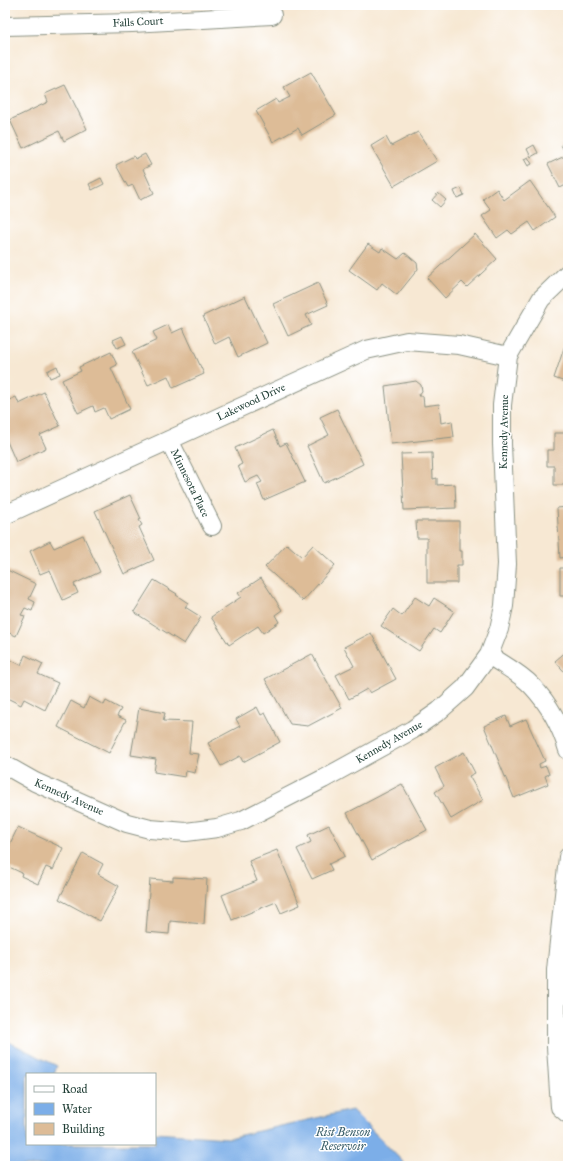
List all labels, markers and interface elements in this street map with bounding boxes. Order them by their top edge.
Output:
street label: Falls Court [112,14,164,30]
street label: Lakewood Drive [215,380,288,424]
street label: Kennedy Avenue [497,394,511,469]
street label: Minnesota Place [168,447,212,520]
street label: Kennedy Avenue [353,717,425,766]
street label: Kennedy Avenue [32,776,106,818]
legend [26,1073,156,1145]
text: Road [62,1082,88,1096]
text: Water [62,1102,92,1116]
text: Building [62,1122,105,1137]
water label: Rist Benson Reservoir [315,1125,371,1153]

